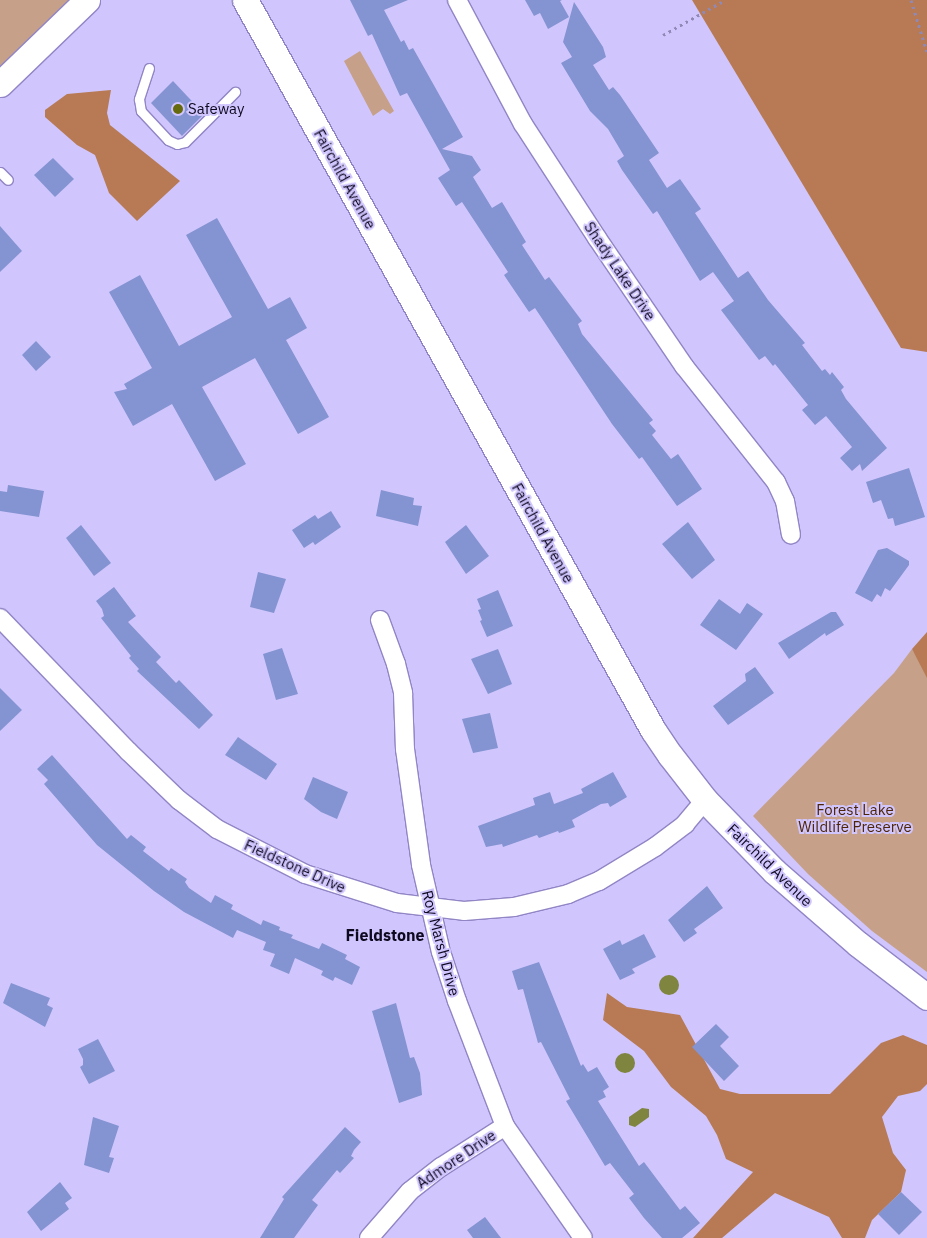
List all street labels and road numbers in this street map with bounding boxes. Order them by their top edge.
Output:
street label: Fairchild Avenue [310,126,380,232]
street label: Shady Lake Drive [580,218,660,324]
street label: Fairchild Avenue [508,480,578,586]
street label: Fairchild Avenue [724,820,816,910]
street label: Fieldstone Drive [242,836,348,896]
street label: Roy Marsh Drive [418,888,464,998]
street label: Admore Drive [413,1126,499,1192]

